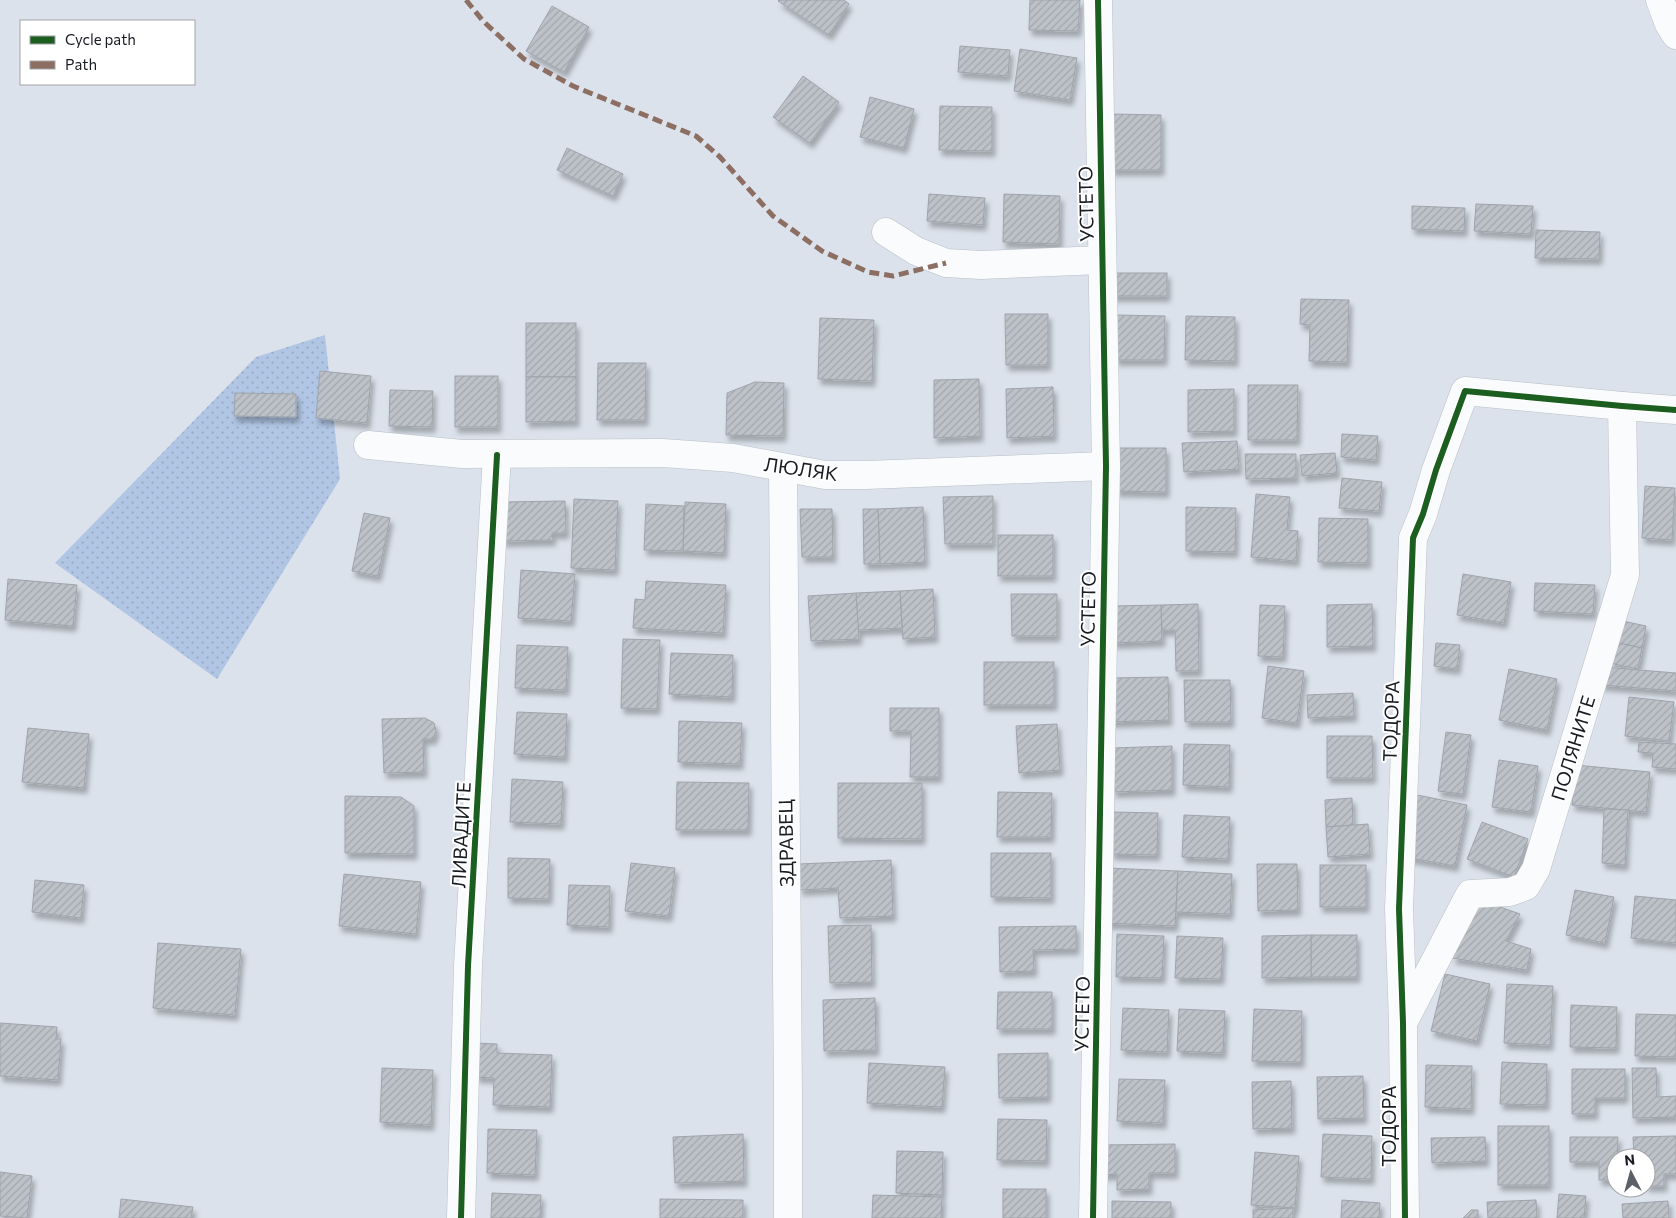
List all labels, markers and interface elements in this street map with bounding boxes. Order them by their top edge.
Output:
legend [20,20,195,85]
text: Cycle path [65,30,136,48]
text: Path [65,55,97,73]
street label: УСТЕТО [1073,166,1098,242]
street label: ЛЮЛЯК [763,452,840,485]
street label: УСТЕТО [1075,571,1100,647]
street label: ТОДОРА [1378,680,1403,762]
street label: ПОЛЯНИТЕ [1546,693,1599,803]
street label: ЛИВАДИТЕ [446,781,475,889]
street label: ЗДРАВЕЦ [773,798,798,887]
street label: УСТЕТО [1069,976,1094,1052]
street label: ТОДОРА [1377,1085,1400,1167]
north arrow [1606,1148,1656,1198]
text: N [1623,1151,1636,1169]

